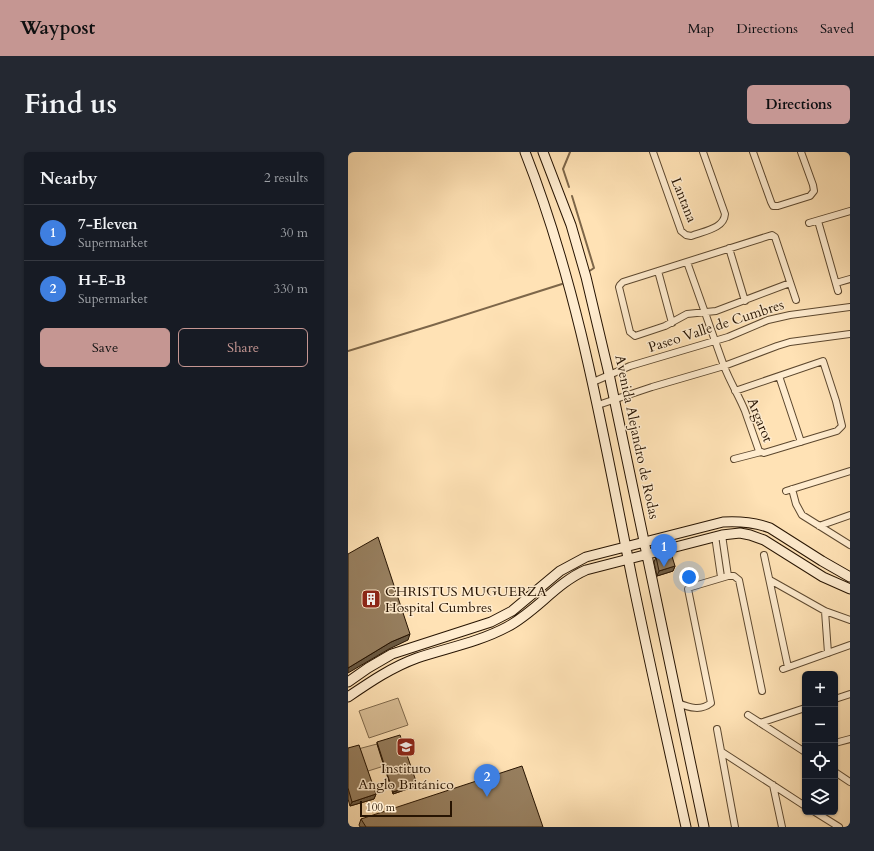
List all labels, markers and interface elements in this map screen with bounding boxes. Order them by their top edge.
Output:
text: Waypost [20,15,95,41]
text: Map [688,19,714,38]
text: Directions [736,19,798,38]
text: Saved [820,19,854,38]
text: Find us [24,85,117,123]
button: Directions [747,85,850,124]
text: Nearby [40,167,97,190]
text: 2 results [264,169,308,187]
street label: Lantana [666,175,702,225]
text: 7-Eleven [78,214,138,234]
text: 1 [50,224,56,242]
text: 30 m [280,224,308,242]
text: Supermarket [78,234,148,252]
text: H-E-B [78,270,126,290]
text: 2 [50,280,56,298]
text: 330 m [274,280,308,298]
text: Supermarket [78,290,148,308]
street label: Paseo Valle de Cumbres [646,295,787,357]
button: Save [40,328,170,367]
button: Share [178,328,308,367]
street label: Avenida Alejandro de Rodas [610,353,664,521]
street label: Argarot [743,395,778,445]
pin: 1 [651,534,677,567]
your location [679,567,699,587]
place label: CHRISTUS MUGUERZA Hospital Cumbres [385,582,547,617]
building icon: CHRISTUS MUGUERZA Hospital Cumbres [360,588,382,610]
map controls [802,671,838,815]
button: + [802,671,838,707]
button: − [802,707,838,743]
school or university icon: Instituto Anglo Británico [395,736,417,758]
button: locate [802,743,838,779]
place label: Instituto Anglo Británico [358,759,454,794]
pin: 2 [474,764,500,797]
button: layers [802,779,838,815]
scale bar [360,799,452,818]
text: 100 m [366,800,395,815]

